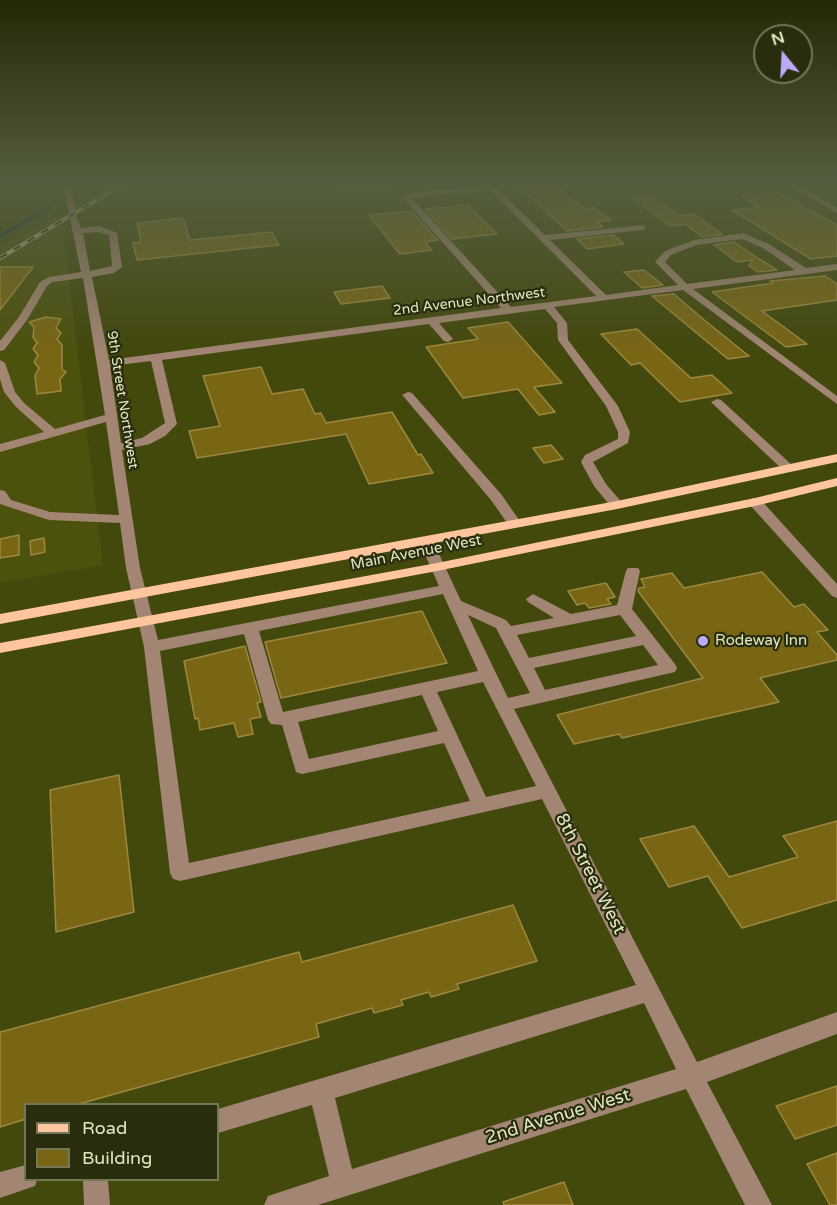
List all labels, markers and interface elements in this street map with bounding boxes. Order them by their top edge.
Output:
north arrow [753,24,813,84]
text: N [769,27,787,50]
street label: 2nd Avenue Northwest [392,284,546,320]
street label: 9th Street Northwest [103,330,141,470]
street label: Main Avenue West [349,531,483,575]
place label: Rodeway Inn [715,632,807,650]
marker: Rodeway Inn [696,634,710,648]
street label: 8th Street West [550,810,630,938]
street label: 2nd Avenue West [483,1085,633,1149]
legend [24,1103,219,1181]
text: Road [82,1117,127,1139]
text: Building [82,1147,152,1169]

